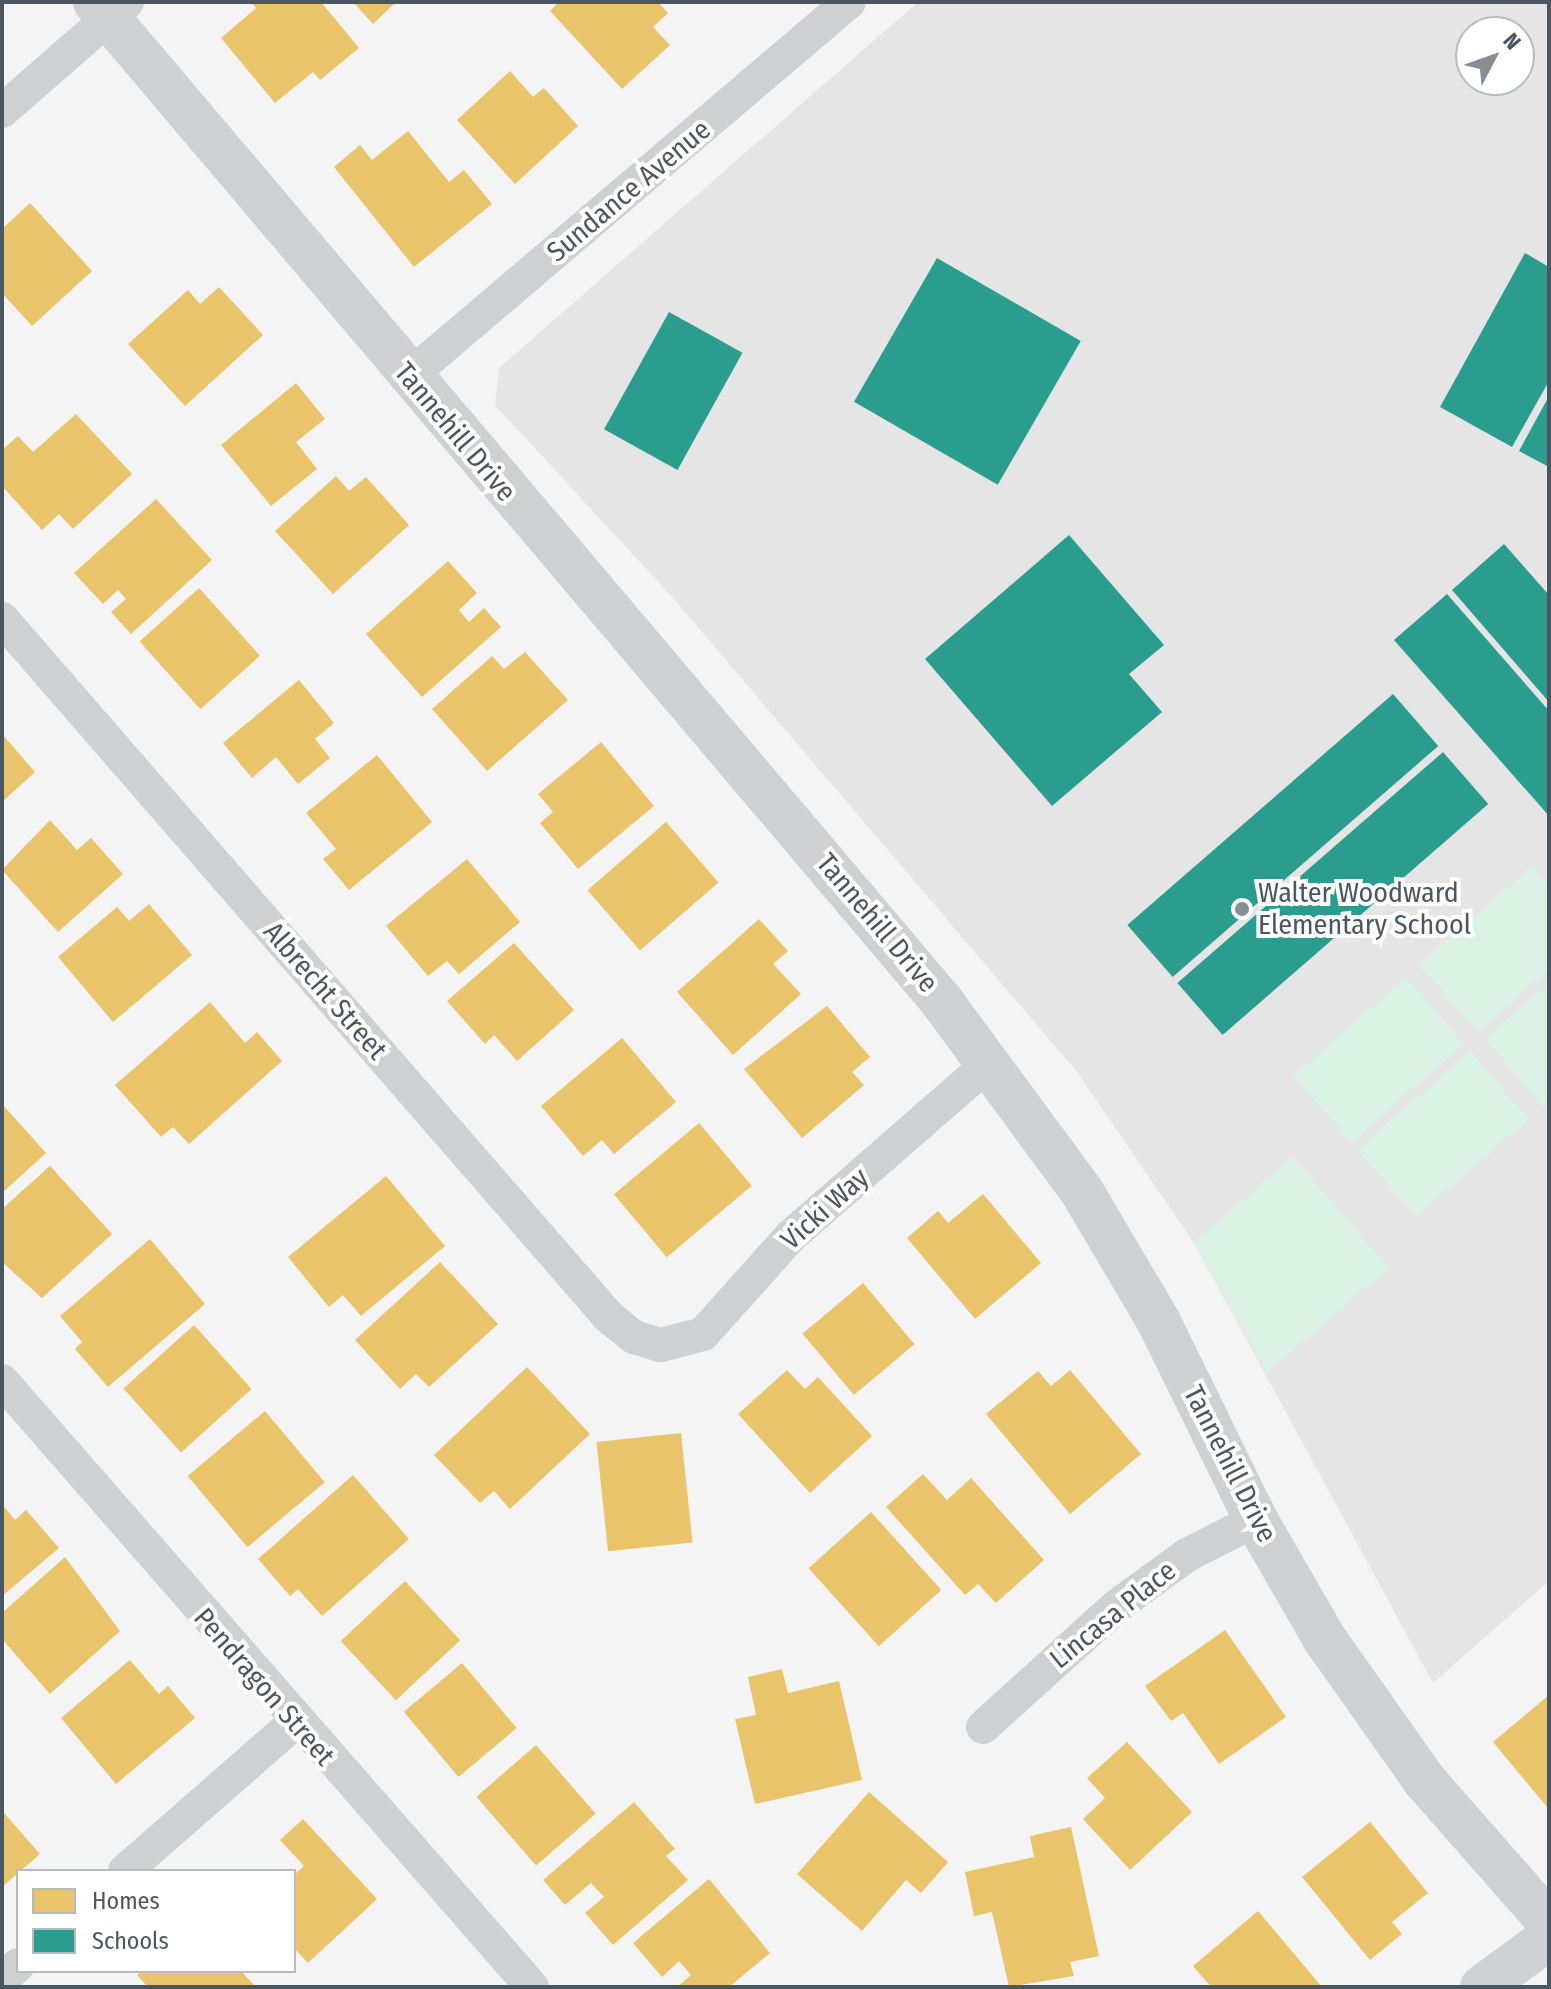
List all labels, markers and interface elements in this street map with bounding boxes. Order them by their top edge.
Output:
north arrow [1455,16,1535,96]
text: N [1497,27,1526,55]
street label: Sundance Avenue [541,113,717,269]
street label: Tannehill Drive [387,356,523,508]
street label: Tannehill Drive [809,847,945,999]
place label: Walter Woodward Elementary School [1258,876,1471,942]
marker: Walter Woodward Elementary School [1233,900,1251,918]
street label: Albrecht Street [256,915,394,1067]
street label: Vicki Way [774,1161,876,1257]
street label: Tannehill Drive [1176,1380,1284,1548]
street label: Lincasa Place [1043,1554,1183,1676]
street label: Pendragon Street [187,1601,341,1773]
legend [16,1869,296,1973]
text: Homes [92,1887,160,1915]
text: Schools [92,1927,169,1955]

